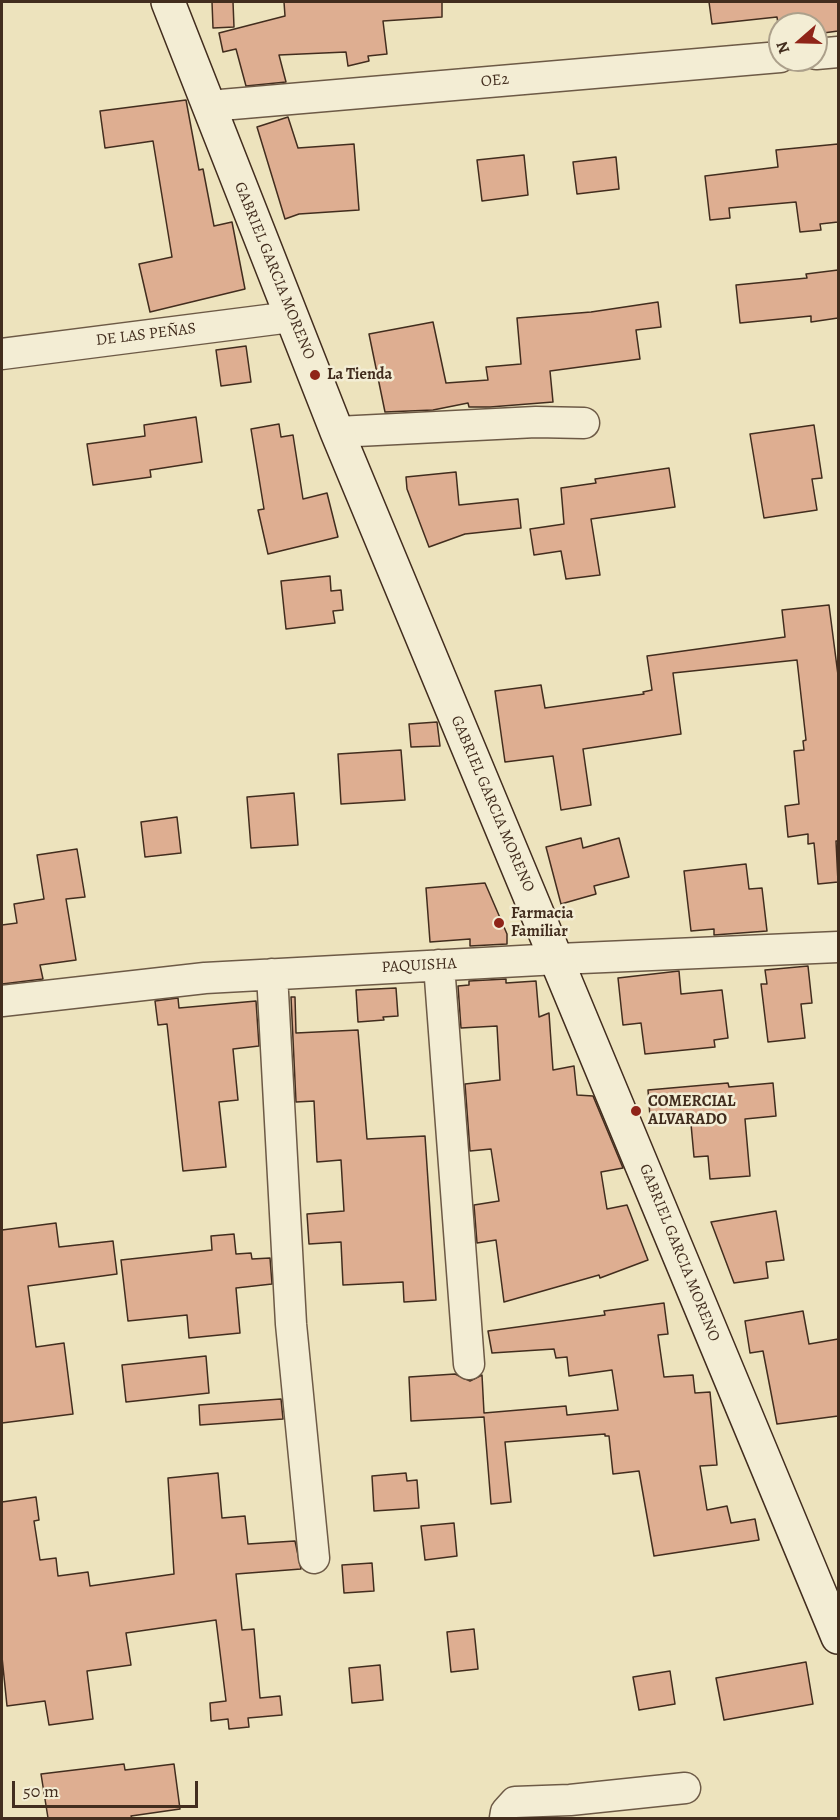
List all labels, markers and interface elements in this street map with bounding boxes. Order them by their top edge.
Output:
north arrow [768,12,828,72]
text: N [771,38,795,57]
street label: OE2 [480,70,510,92]
street label: GABRIEL GARCIA MORENO [230,179,318,363]
street label: DE LAS PEÑAS [95,319,197,351]
place label: La Tienda [327,365,392,385]
marker: La Tienda [308,368,322,382]
street label: GABRIEL GARCIA MORENO [446,713,538,895]
place label: Farmacia Familiar [511,904,574,942]
marker: Farmacia Familiar [492,916,506,930]
street label: PAQUISHA [381,954,457,978]
place label: COMERCIAL ALVARADO [648,1092,736,1130]
marker: COMERCIAL ALVARADO [629,1104,643,1118]
street label: GABRIEL GARCIA MORENO [635,1161,723,1345]
scale bar [15,1769,201,1807]
text: 50 m [23,1779,59,1803]

